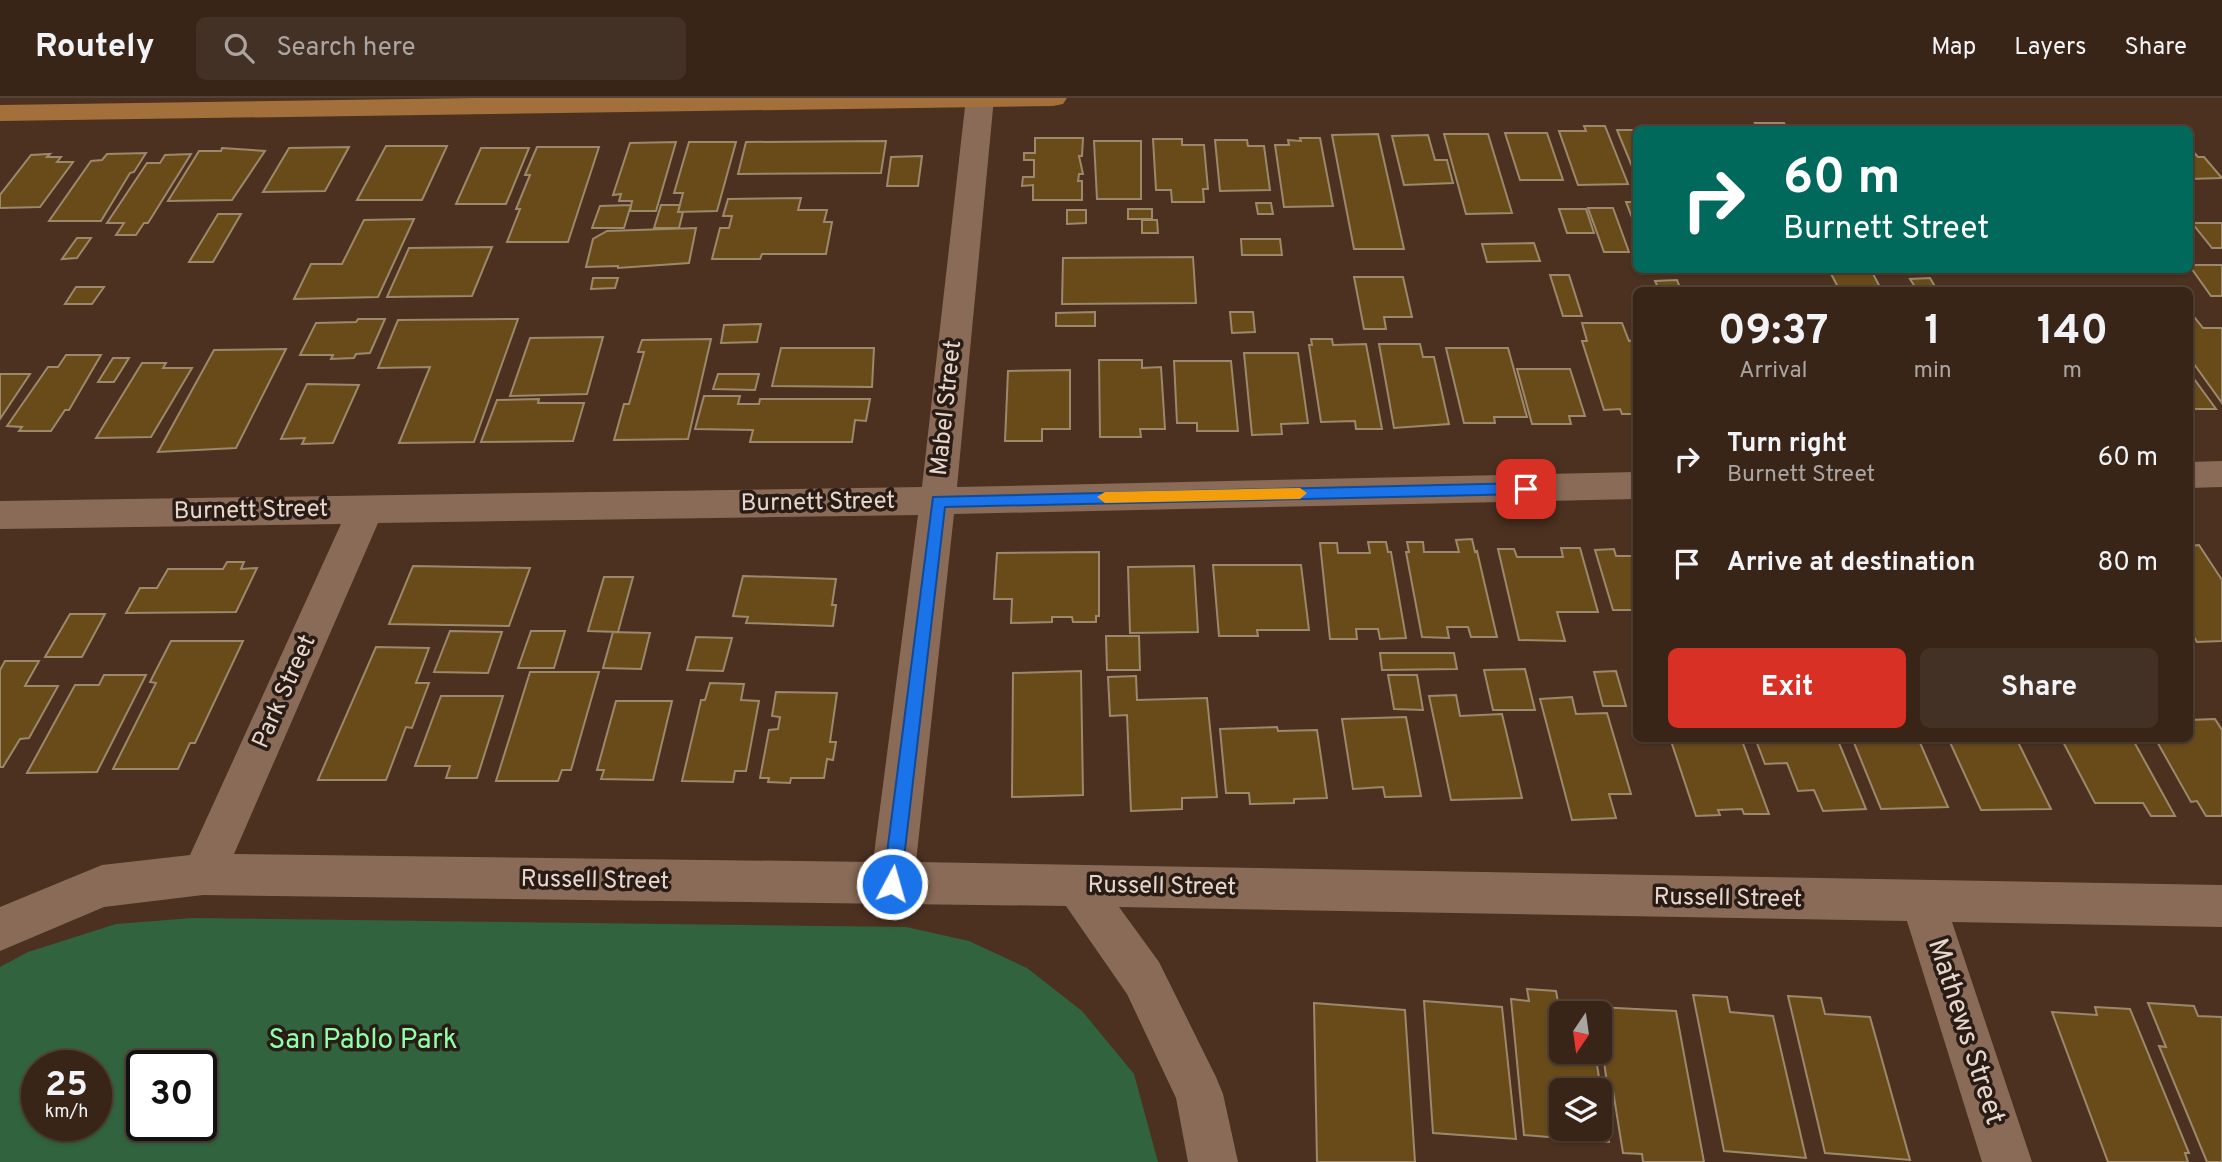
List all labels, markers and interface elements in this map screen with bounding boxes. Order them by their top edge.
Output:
search box [196,17,686,80]
text: Routely [35,27,154,69]
icon: search [220,29,258,67]
text: Search here [276,32,415,65]
text: Map [1931,33,1976,63]
text: Layers [2014,33,2086,63]
text: Share [2124,33,2187,63]
text: 60 m [1783,149,1901,211]
icon: right [1668,154,1759,245]
text: Burnett Street [1783,210,1989,250]
text: 09:37 [1718,306,1829,359]
text: 1 [1924,306,1941,359]
text: 140 [2037,306,2108,359]
street label: Mabel Street [925,339,969,477]
text: Arrival [1739,357,1808,386]
text: min [1913,357,1952,386]
text: m [2063,357,2082,386]
text: Turn right [1727,428,1847,461]
icon: right [1668,440,1706,478]
text: 60 m [2098,442,2158,475]
pin [1496,459,1556,519]
text: Burnett Street [1727,461,1875,490]
icon: arrive [1507,470,1545,508]
street label: Burnett Street [740,487,896,519]
street label: Burnett Street [173,495,329,527]
icon: arrive [1668,545,1706,583]
text: Arrive at destination [1727,547,1975,580]
text: 80 m [2098,547,2158,580]
street label: Park Street [247,631,323,753]
button: Exit [1668,648,1906,728]
button: Share [1920,648,2158,728]
position arrow [855,847,929,921]
street label: Russell Street [520,865,670,897]
street label: Russell Street [1087,871,1237,903]
street label: Russell Street [1653,883,1803,915]
street label: Mathews Street [1918,934,2012,1130]
north arrow [1549,1001,1612,1064]
map controls [1549,1001,1612,1141]
park label: San Pablo Park [268,1023,458,1059]
speed limit sign: 30 [126,1050,217,1141]
text: 25 [45,1064,88,1108]
button: layers [1549,1078,1612,1141]
text: km/h [45,1101,88,1124]

